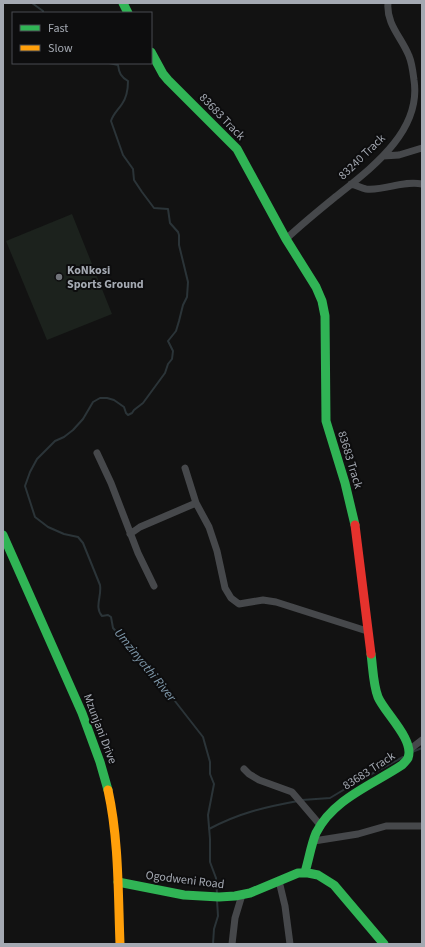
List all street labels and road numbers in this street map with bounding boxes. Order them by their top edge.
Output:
street label: 83683 Track [195,90,249,144]
street label: 83240 Track [335,130,389,184]
street label: 83683 Track [333,429,367,491]
street label: Mzunjani Drive [79,692,121,767]
street label: 83683 Track [339,748,399,794]
street label: Ogodweni Road [145,867,225,893]

